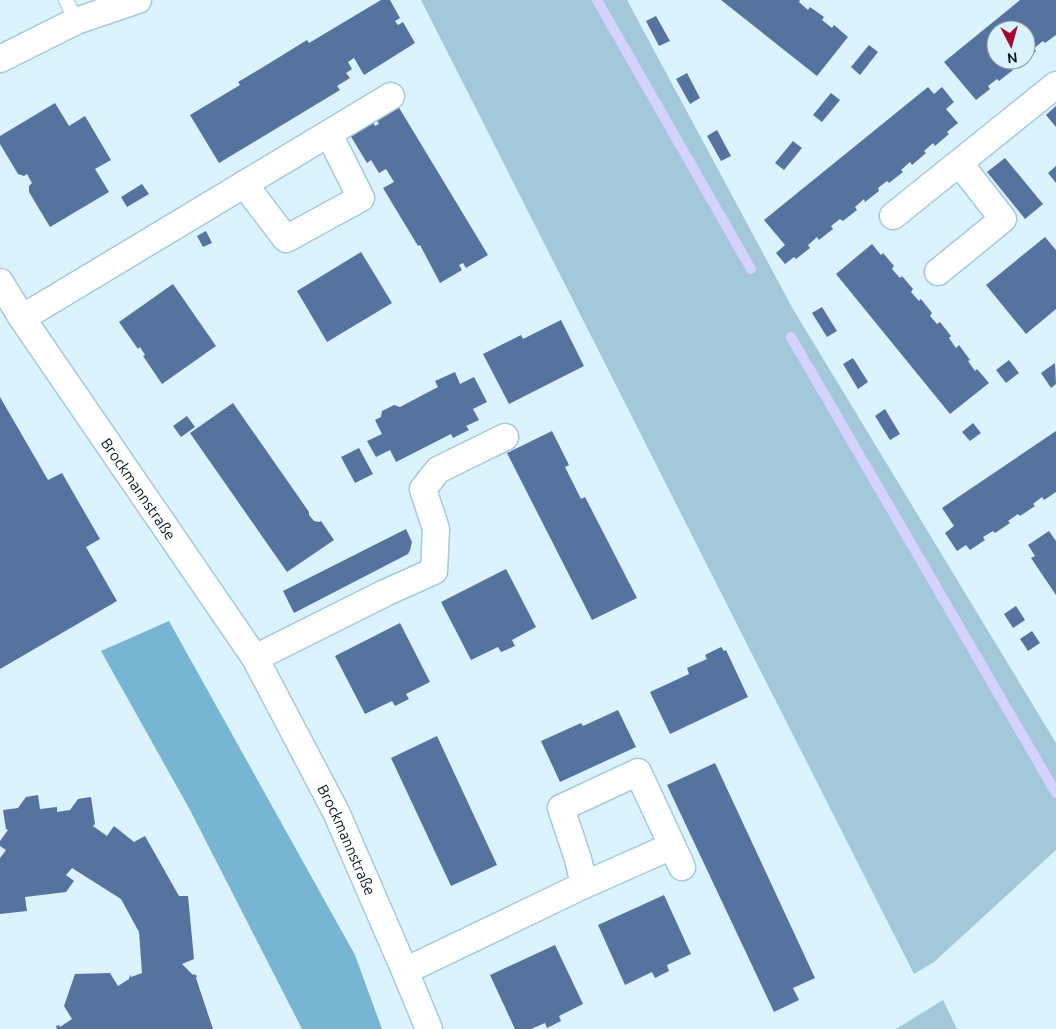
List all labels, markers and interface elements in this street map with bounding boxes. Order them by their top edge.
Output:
north arrow [986,20,1036,70]
text: N [1006,49,1018,66]
street label: Brockmannstraße [98,434,180,543]
street label: Brockmannstraße [314,781,379,897]

